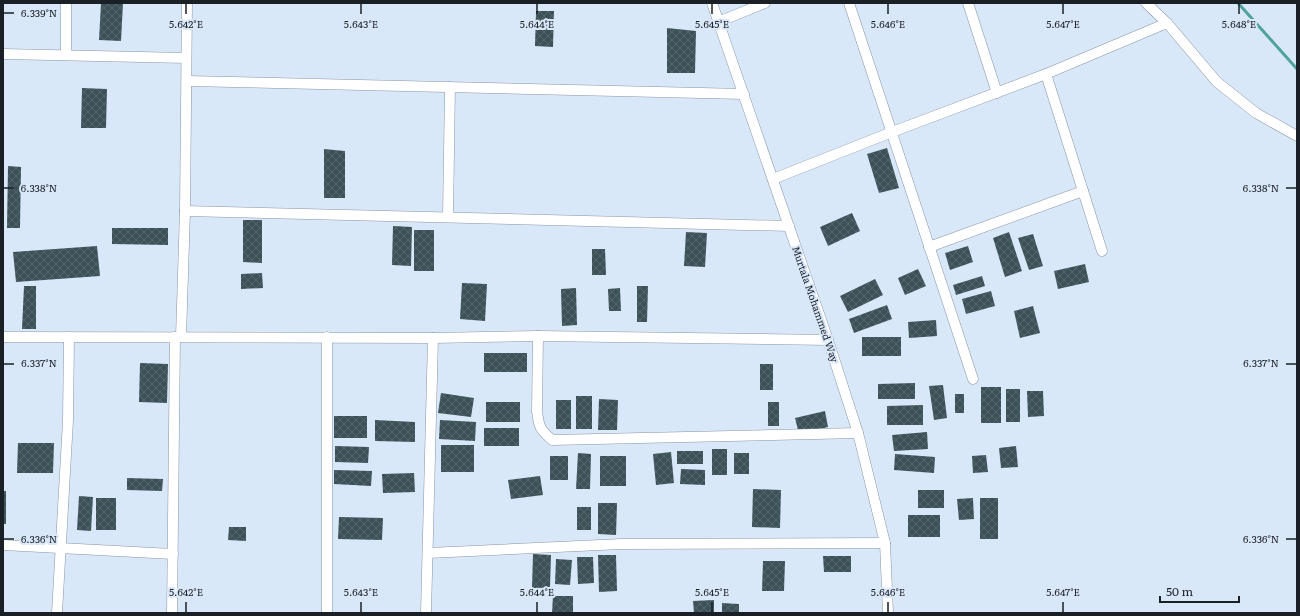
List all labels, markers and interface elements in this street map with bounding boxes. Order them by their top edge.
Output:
text: 6.339°N [21,5,57,20]
text: 5.642°E [169,16,203,31]
text: 5.643°E [344,16,378,31]
text: 5.644°E [520,16,554,31]
text: 5.645°E [695,16,729,31]
text: 5.646°E [871,16,905,31]
text: 5.647°E [1046,16,1080,31]
text: 5.648°E [1222,16,1256,31]
text: 6.338°N [21,180,57,195]
text: 6.338°N [1243,180,1279,195]
street label: Murtala Mohammed Way [789,244,843,364]
text: 6.337°N [21,355,57,370]
text: 6.337°N [1243,355,1279,370]
text: 6.336°N [21,531,57,546]
text: 6.336°N [1243,531,1279,546]
scale bar [1160,578,1239,604]
text: 50 m [1166,582,1193,600]
text: 5.642°E [169,584,203,599]
text: 5.643°E [344,584,378,599]
text: 5.644°E [520,584,554,599]
text: 5.645°E [695,584,729,599]
text: 5.646°E [871,584,905,599]
text: 5.647°E [1046,584,1080,599]

